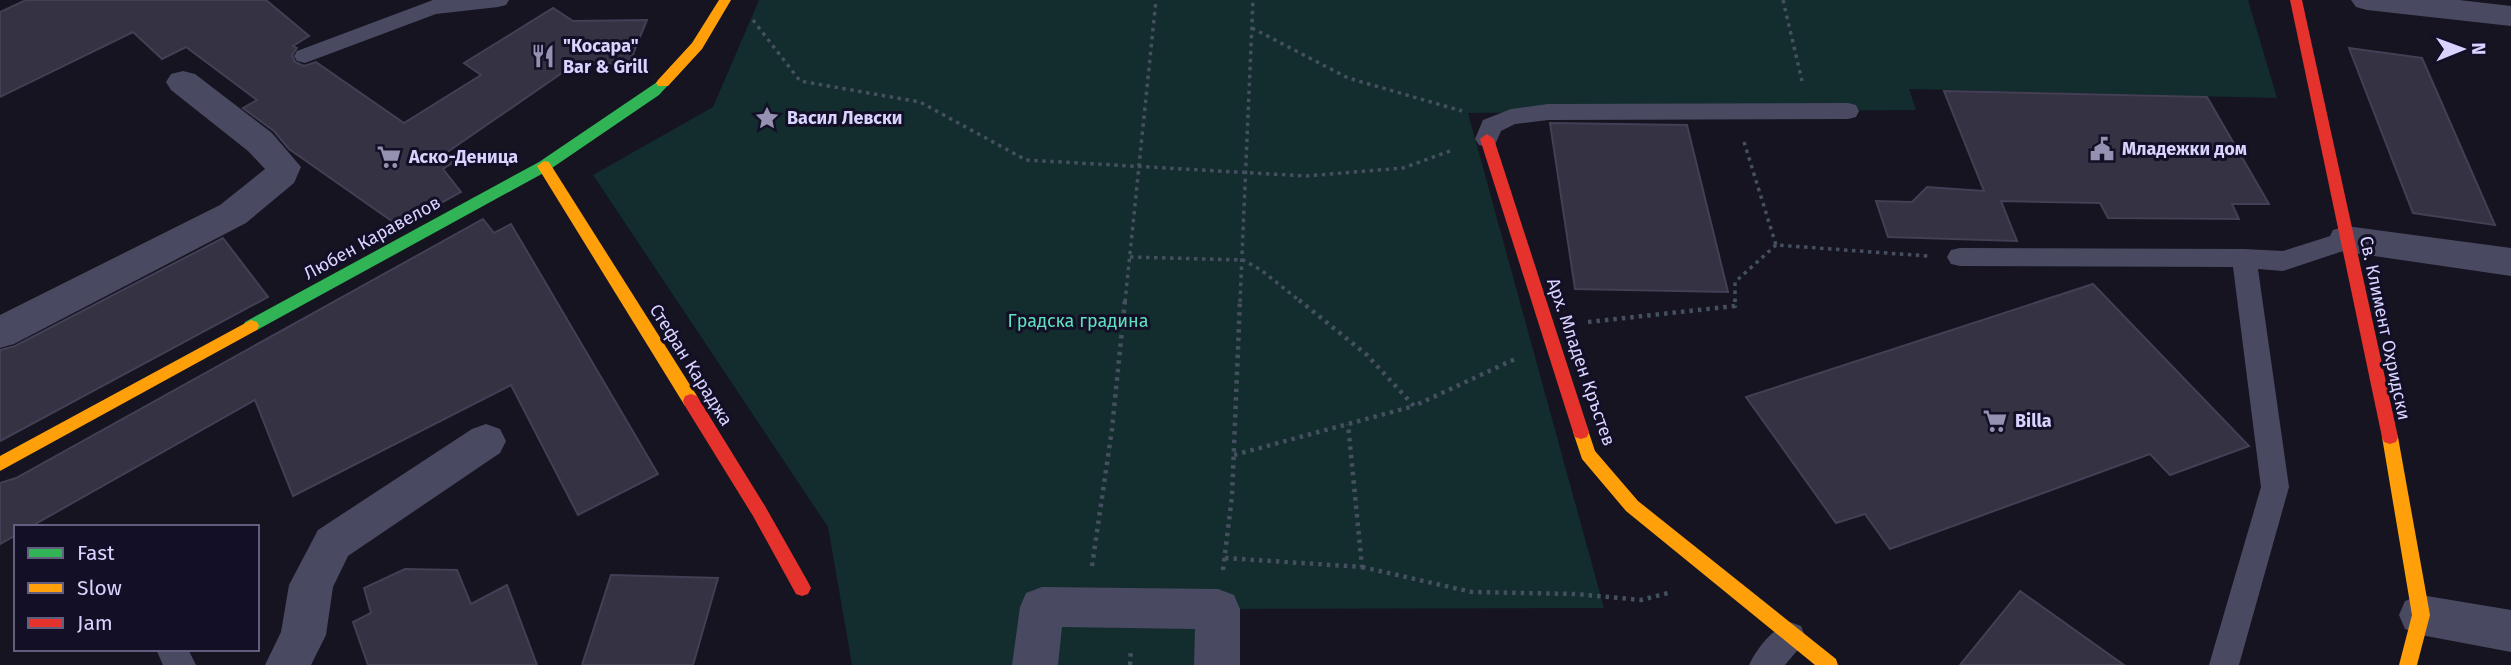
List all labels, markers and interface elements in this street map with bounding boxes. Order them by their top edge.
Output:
north arrow [2427,14,2497,84]
place label: "Косара" Bar & Grill [563,35,649,78]
restaurant icon: "Косара" Bar & Grill [529,42,557,70]
text: N [2467,42,2490,55]
place icon: Васил Левски [753,104,781,132]
place label: Васил Левски [787,107,903,129]
public building icon: Младежки дом [2088,135,2116,163]
place label: Младежки дом [2122,138,2247,160]
supermarket icon: Аско-Деница [375,143,403,171]
place label: Аско-Деница [408,146,518,168]
street label: Любен Каравелов [300,191,444,285]
street label: Св. Климент Охридски [2355,234,2415,422]
street label: Арх. Младен Кръстев [1542,275,1620,449]
street label: Стефан Караджа [645,300,737,430]
park label: Градска градина [1007,310,1149,332]
supermarket icon: Billa [1981,407,2009,435]
place label: Billa [2015,410,2052,432]
legend [14,525,259,651]
text: Fast [77,540,115,566]
text: Slow [77,575,122,601]
text: Jam [77,610,113,636]

